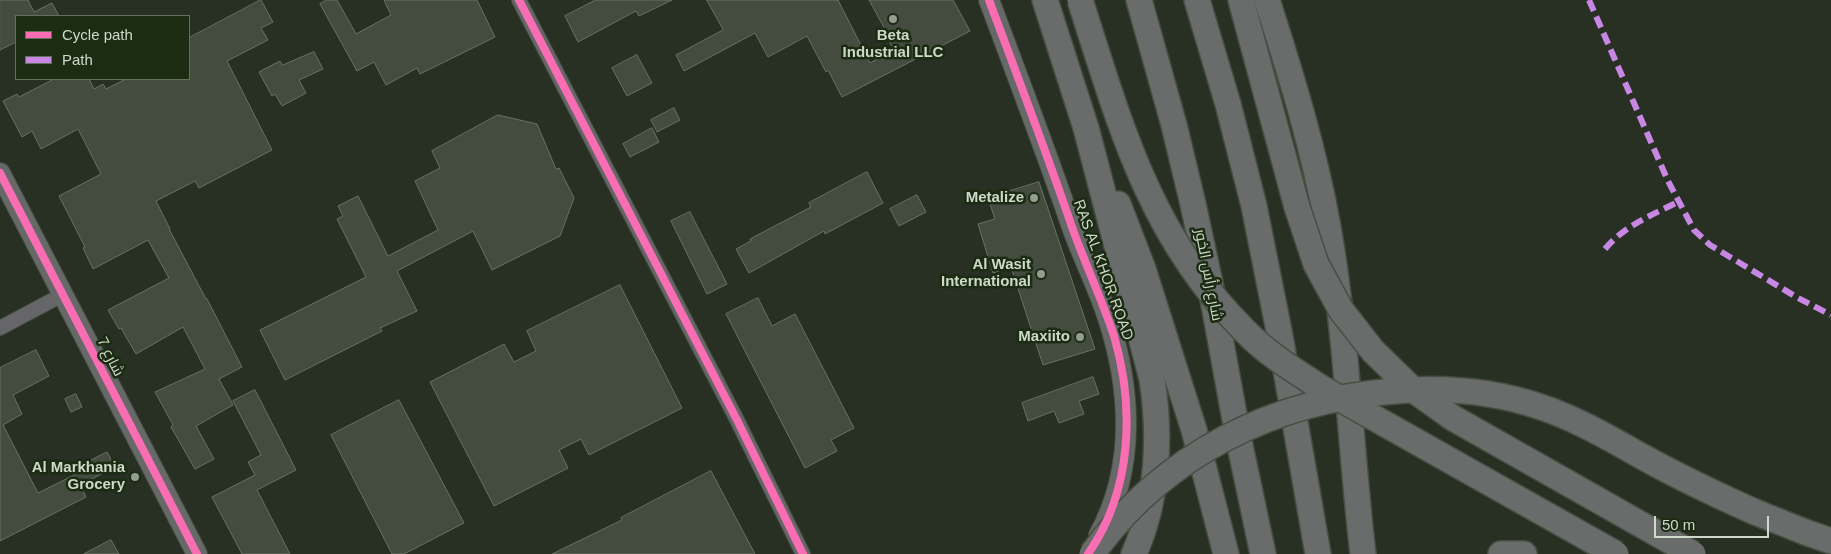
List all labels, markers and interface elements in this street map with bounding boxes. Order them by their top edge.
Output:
marker: Beta Industrial LLC [887,13,899,25]
legend [15,15,190,80]
text: Cycle path [62,26,133,43]
place label: Beta Industrial LLC [843,27,943,62]
text: Path [62,51,93,68]
place label: Metalize [966,189,1024,207]
marker: Metalize [1028,192,1040,204]
street label: RAS AL KHOR ROAD [1069,197,1137,343]
street label: شارع رأس الخور [1190,227,1226,323]
place label: Al Wasit International [941,256,1031,291]
marker: Al Wasit International [1035,268,1047,280]
place label: Maxiito [1018,328,1070,346]
marker: Maxiito [1074,331,1086,343]
street label: شارع 7 [93,334,127,380]
place label: Al Markhania Grocery [32,459,125,494]
marker: Al Markhania Grocery [129,471,141,483]
scale bar [1656,506,1771,538]
text: 50 m [1662,516,1695,533]

